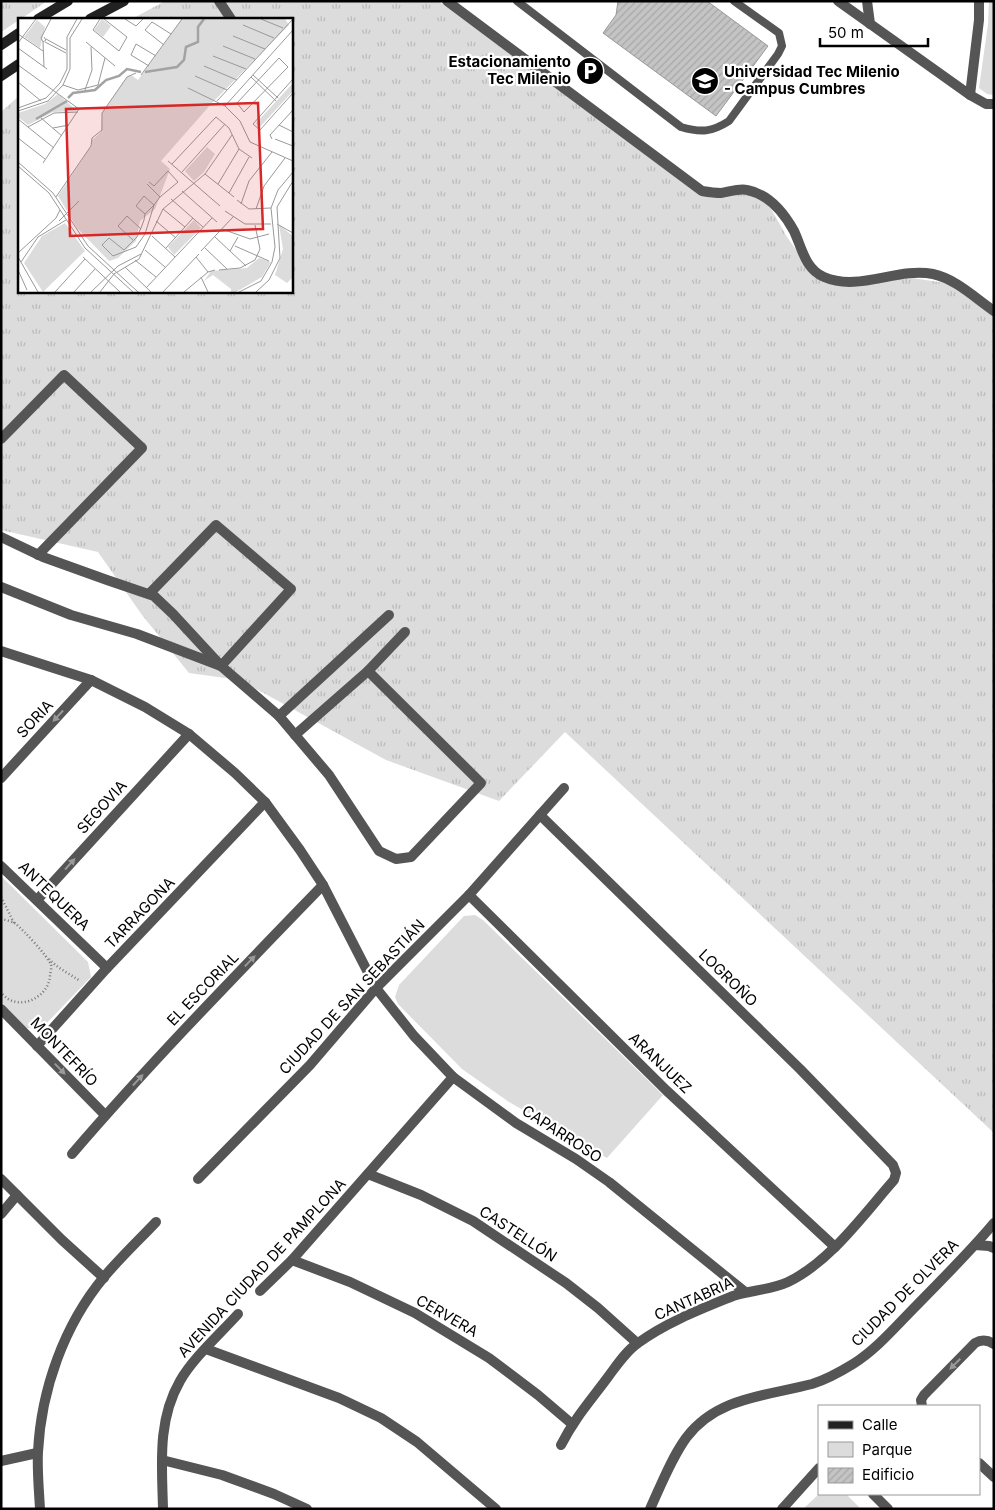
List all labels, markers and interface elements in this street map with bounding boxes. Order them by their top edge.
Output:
scale bar [820,15,928,47]
inset map [18,18,292,292]
text: 50 m [828,23,864,42]
place label: Estacionamiento Tec Milenio [449,52,571,88]
parking icon: Estacionamiento Tec Milenio [575,56,605,86]
place label: Universidad Tec Milenio - Campus Cumbres [724,62,900,98]
school or university icon: Universidad Tec Milenio - Campus Cumbres [690,66,720,96]
street label: SORIA [12,696,57,742]
one-way arrow [53,709,64,722]
street label: SEGOVIA [73,776,131,837]
street label: ANTEQUERA [15,857,94,934]
one-way arrow [64,858,76,870]
street label: TARRAGONA [101,873,179,952]
street label: CIUDAD DE SAN SEBASTIÁN [275,915,429,1078]
street label: LOGROÑO [695,945,762,1010]
street label: EL ESCORIAL [163,948,243,1030]
one-way arrow [244,956,256,968]
street label: MONTEFRÍO [27,1013,102,1090]
street label: ARANJUEZ [625,1028,696,1097]
one-way arrow [54,1063,66,1075]
one-way arrow [132,1074,144,1086]
street label: CAPARROSO [519,1101,606,1167]
street label: AVENIDA CIUDAD DE PAMPLONA [174,1174,350,1361]
street label: CASTELLÓN [476,1201,561,1266]
street label: CIUDAD DE OLVERA [847,1235,962,1350]
street label: CANTABRIA [651,1273,736,1324]
street label: CERVERA [413,1290,482,1341]
one-way arrow [949,1357,961,1369]
legend [818,1405,980,1495]
text: Calle [862,1415,897,1434]
text: Parque [862,1440,912,1459]
text: Edificio [862,1465,914,1484]

